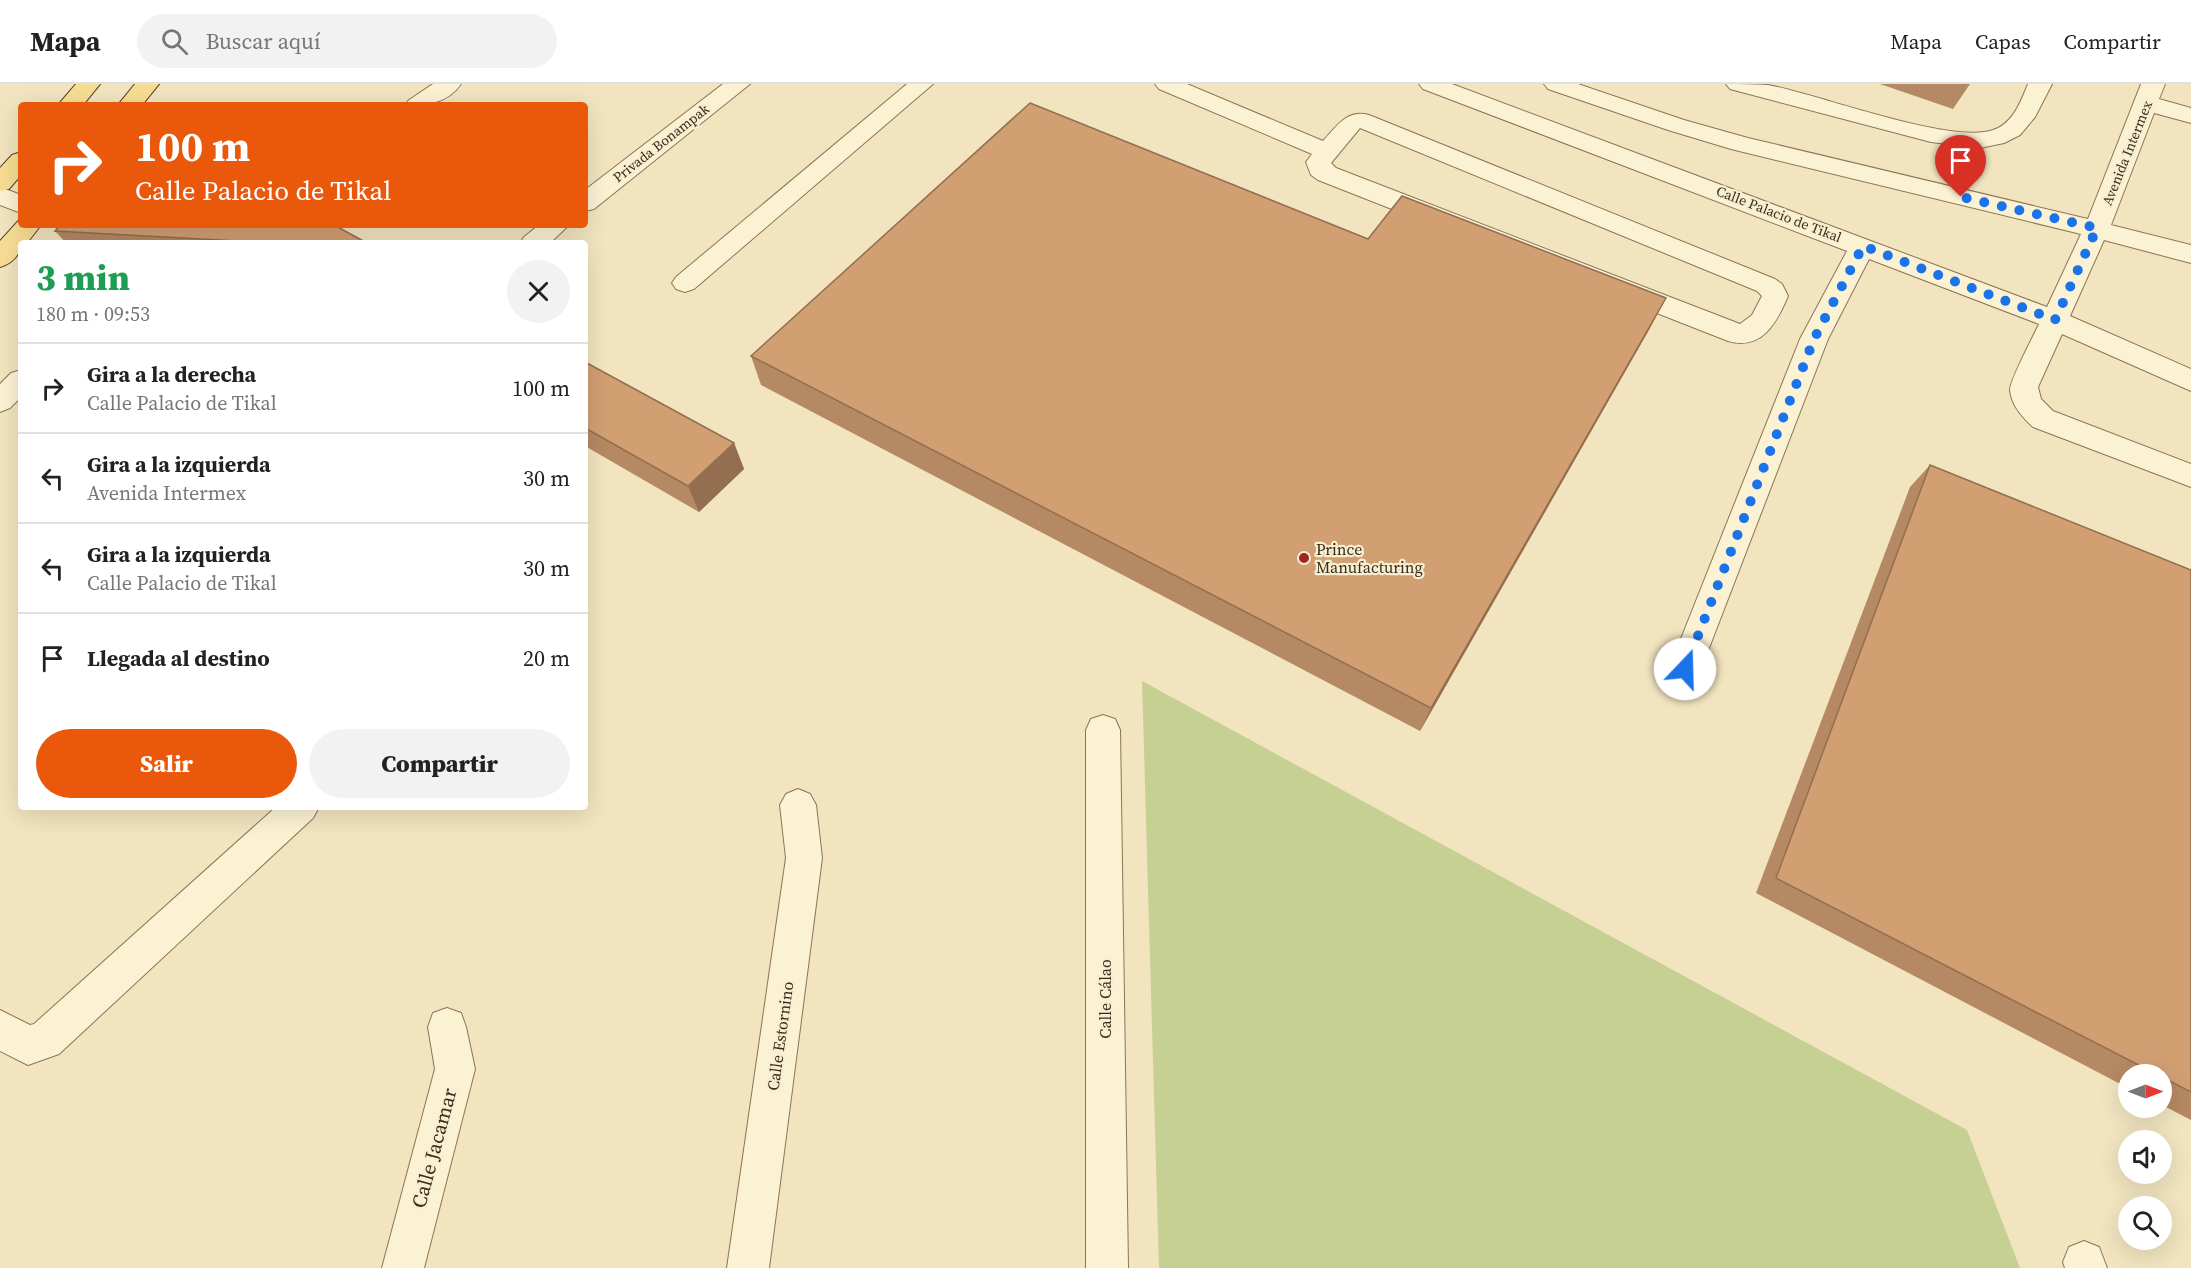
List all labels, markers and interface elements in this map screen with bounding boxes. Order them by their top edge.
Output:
search box [137,14,557,68]
text: Mapa [30,22,101,60]
icon: search [158,25,191,58]
text: Buscar aquí [206,26,321,56]
text: Mapa [1890,27,1942,56]
text: Capas [1975,27,2031,56]
text: Compartir [2064,27,2161,56]
street label: Avenida Intermex [2097,97,2157,208]
street label: Privada Bonampak [609,99,714,187]
text: 100 m [135,117,250,175]
icon: right [36,126,114,204]
pin [1935,135,1986,197]
icon: arrive [1944,144,1977,177]
text: Calle Palacio de Tikal [135,172,391,209]
street label: Calle Palacio de Tikal [1713,181,1845,247]
text: 3 min [36,253,130,302]
button: close [507,260,570,323]
text: 180 m · 09:53 [36,300,150,328]
text: Gira a la derecha [87,359,256,389]
icon: right [36,372,69,405]
text: 100 m [512,373,570,403]
text: Calle Palacio de Tikal [87,389,277,417]
text: Gira a la izquierda [87,449,271,479]
icon: left [36,462,69,495]
text: 30 m [523,463,570,493]
text: Avenida Intermex [87,479,246,507]
place label: Prince Manufacturing [1316,538,1423,578]
text: Gira a la izquierda [87,539,271,569]
marker: Prince Manufacturing [1297,551,1311,565]
icon: left [36,552,69,585]
text: 30 m [523,553,570,583]
text: Calle Palacio de Tikal [87,569,277,597]
position arrow [1653,637,1717,701]
icon: arrive [36,642,69,675]
text: Llegada al destino [87,643,270,673]
text: 20 m [523,643,570,673]
button: Salir [36,729,297,798]
button: Compartir [309,729,570,798]
street label: Calle Cálao [1094,959,1116,1039]
street label: Calle Estornino [761,980,799,1092]
north arrow [2118,1064,2172,1118]
map controls [2118,1064,2172,1250]
street label: Calle Jacamar [405,1084,464,1211]
button: sound [2118,1130,2172,1184]
button: search [2118,1196,2172,1250]

